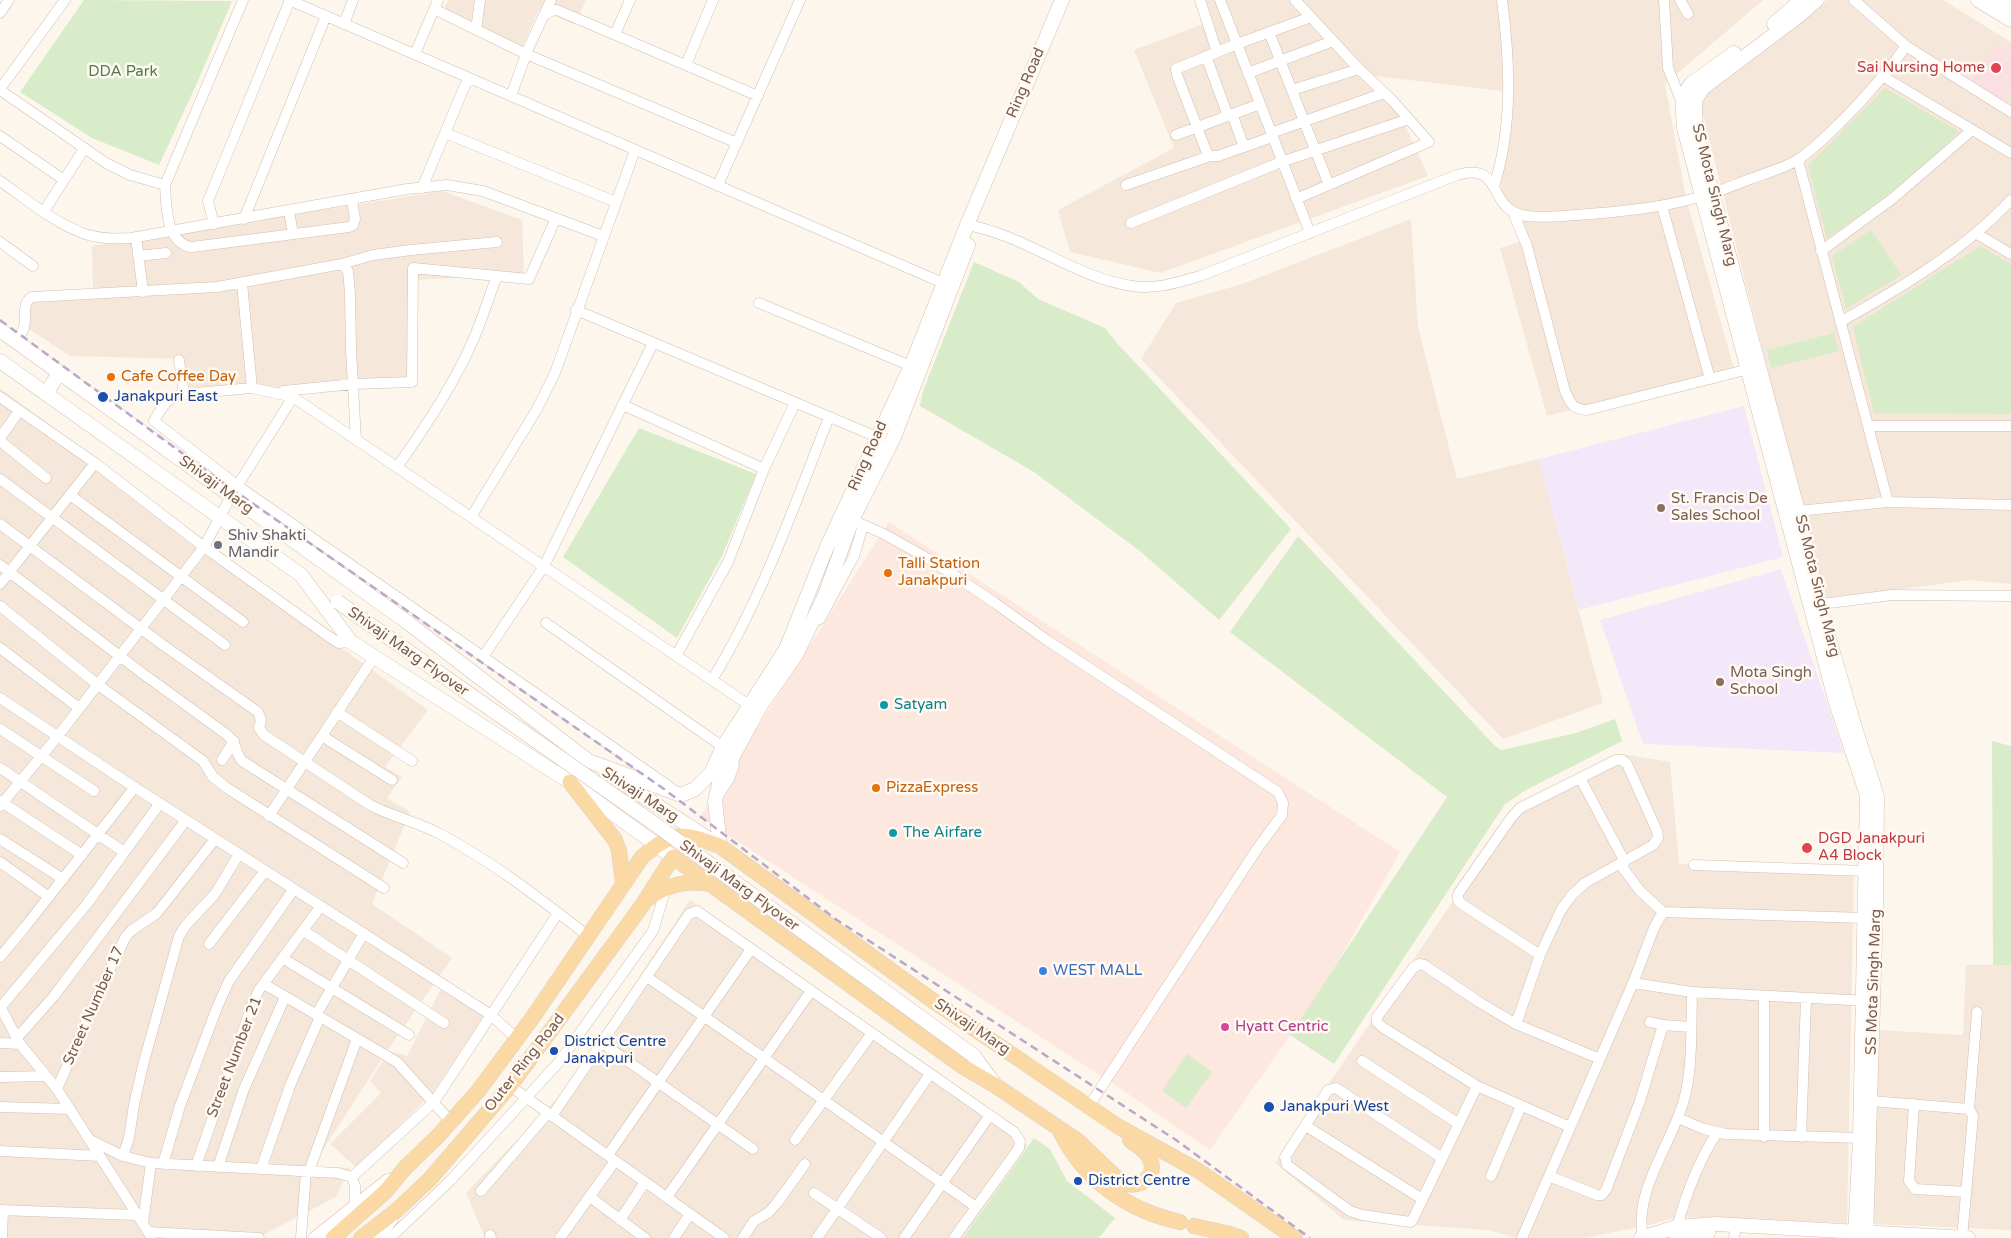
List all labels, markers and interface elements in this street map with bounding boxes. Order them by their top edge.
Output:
street label: Ring Road [1003,45,1049,121]
place label: Sai Nursing Home [1857,59,1985,77]
marker: Sai Nursing Home [1989,61,2003,75]
park label: DDA Park [88,63,158,81]
street label: SS Mota Singh Marg [1688,122,1740,268]
place label: Cafe Coffee Day [121,368,236,386]
marker: Cafe Coffee Day [105,371,117,383]
place label: Janakpuri East [114,388,218,406]
marker: Janakpuri East [96,390,110,404]
street label: Ring Road [845,418,891,494]
street label: Shivaji Marg [175,452,257,518]
place label: St. Francis De Sales School [1671,490,1768,525]
marker: St. Francis De Sales School [1655,502,1667,514]
street label: SS Mota Singh Marg [1791,513,1843,659]
place label: Shiv Shakti Mandir [228,527,306,562]
marker: Shiv Shakti Mandir [212,539,224,551]
place label: Talli Station Janakpuri [898,555,980,590]
marker: Talli Station Janakpuri [882,567,894,579]
street label: Shivaji Marg Flyover [344,604,472,700]
place label: Mota Singh School [1730,664,1812,699]
marker: Mota Singh School [1714,676,1726,688]
place label: Satyam [894,696,947,714]
marker: Satyam [878,699,890,711]
street label: Shivaji Marg [598,764,682,826]
place label: PizzaExpress [886,779,978,797]
marker: PizzaExpress [870,782,882,794]
place label: The Airfare [903,824,982,842]
marker: The Airfare [887,827,899,839]
place label: DGD Janakpuri A4 Block [1818,830,1925,865]
street label: Shivaji Marg Flyover [676,837,802,935]
marker: DGD Janakpuri A4 Block [1800,841,1814,855]
street label: SS Mota Singh Marg [1862,909,1886,1055]
street label: Street Number 17 [60,944,128,1068]
place label: WEST MALL [1053,962,1142,980]
marker: WEST MALL [1037,965,1049,977]
street label: Street Number 21 [204,994,266,1120]
street label: Shivaji Marg [931,995,1013,1059]
street label: Outer Ring Road [481,1010,569,1116]
place label: Hyatt Centric [1235,1018,1329,1036]
marker: Hyatt Centric [1219,1021,1231,1033]
place label: District Centre Janakpuri [564,1033,666,1068]
marker: District Centre Janakpuri [548,1045,560,1057]
place label: Janakpuri West [1280,1098,1389,1116]
marker: Janakpuri West [1262,1100,1276,1114]
place label: District Centre [1088,1172,1190,1190]
marker: District Centre [1072,1175,1084,1187]

